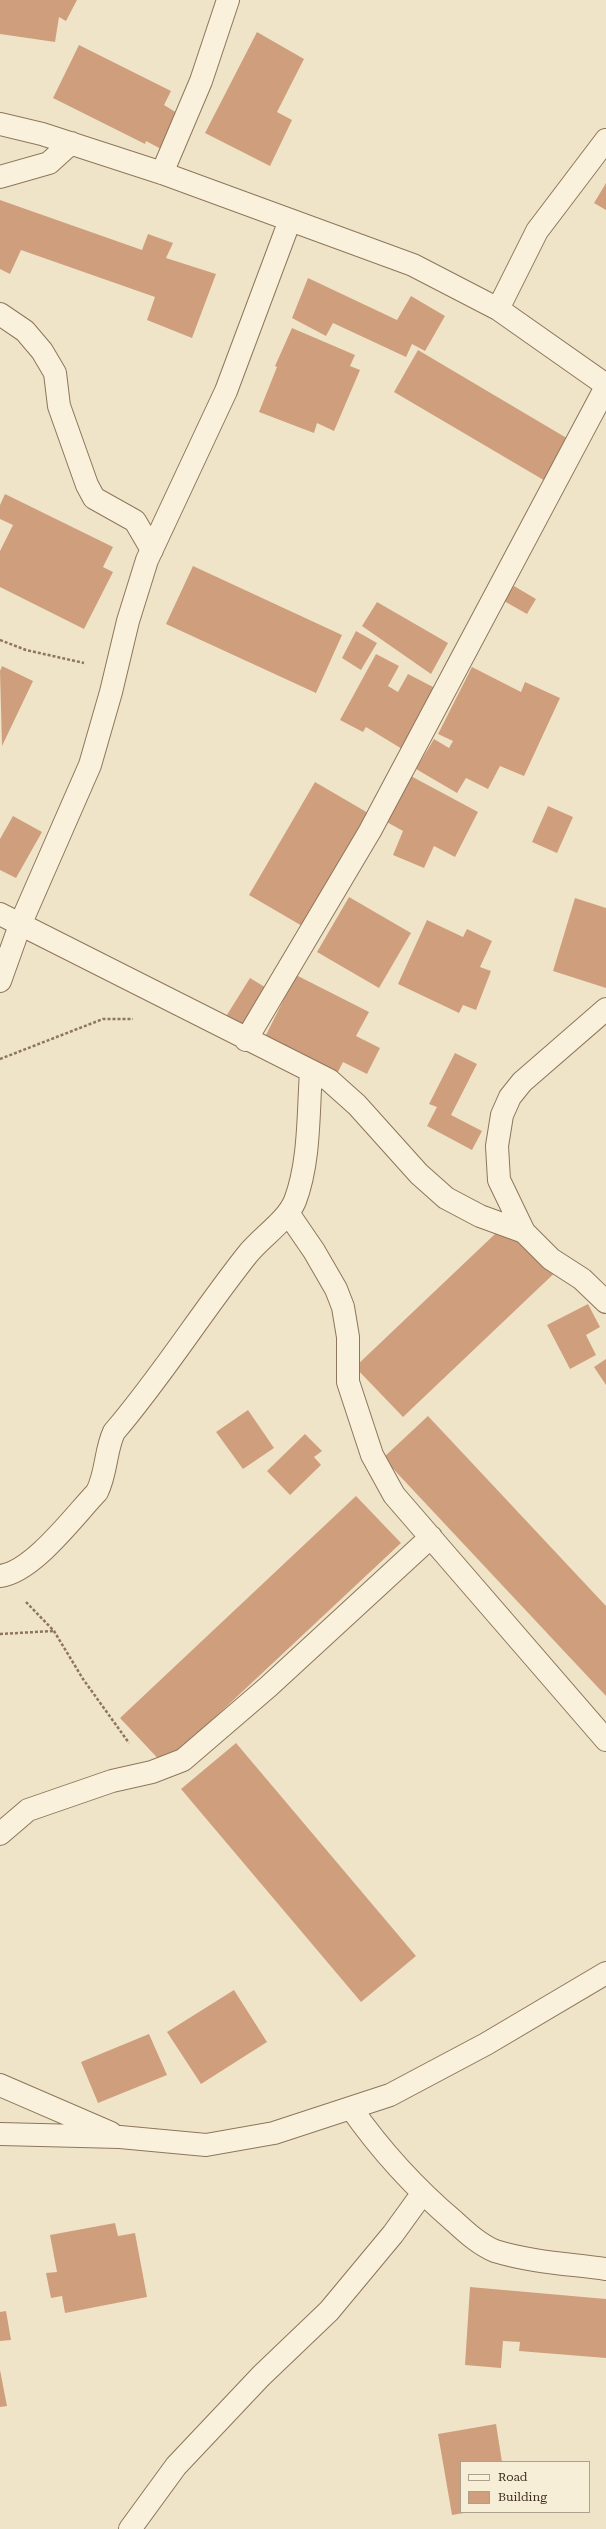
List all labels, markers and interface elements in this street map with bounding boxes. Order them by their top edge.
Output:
legend [460,2461,590,2513]
text: Road [498,2470,527,2484]
text: Building [498,2490,547,2504]

